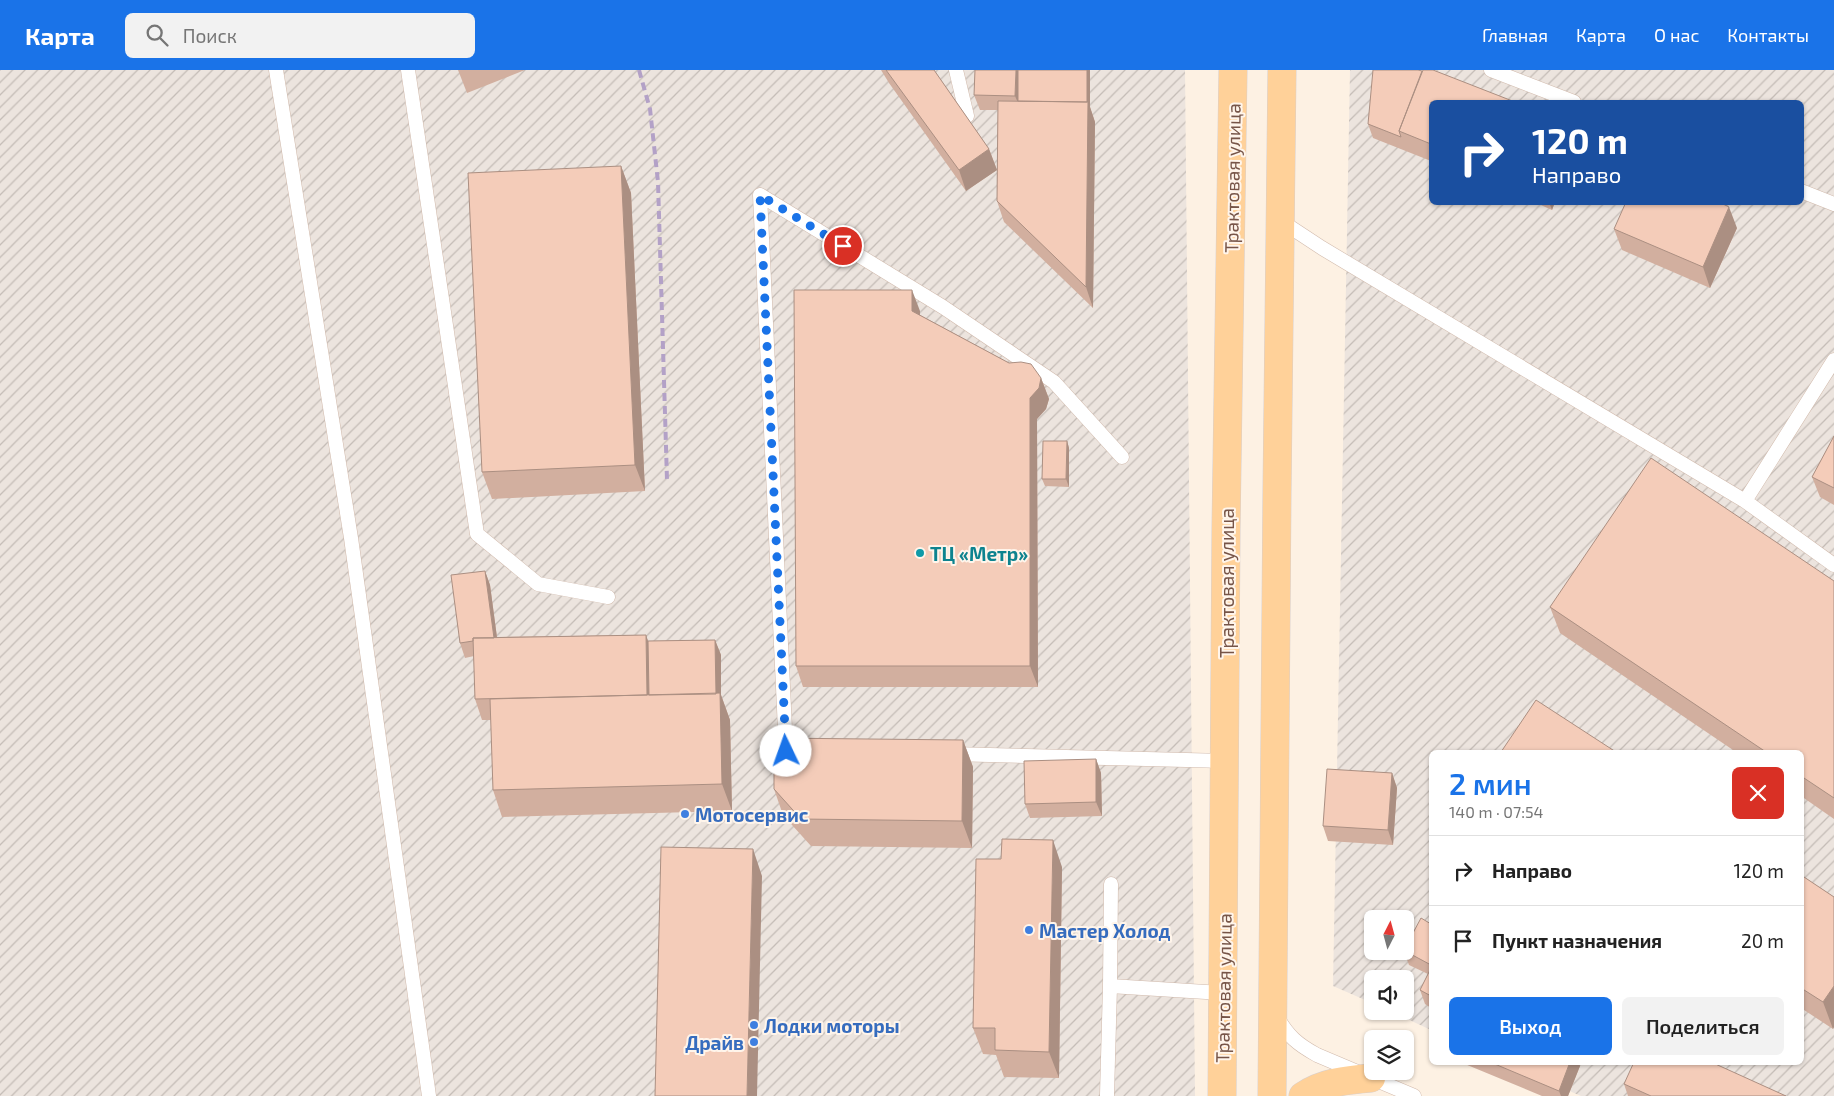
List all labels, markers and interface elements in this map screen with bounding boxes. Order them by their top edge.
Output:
search box [125,13,475,58]
text: Карта [25,21,95,50]
icon: search [143,21,171,49]
text: Поиск [183,24,237,47]
text: Главная [1482,24,1548,46]
text: Карта [1576,24,1626,46]
text: О нас [1654,24,1699,46]
text: Контакты [1727,24,1809,46]
street label: Трактовая улица [1219,103,1246,253]
text: 120 m [1532,119,1628,161]
icon: right [1449,120,1514,185]
text: Направо [1532,161,1621,187]
pin [822,225,864,267]
icon: arrive [829,232,857,260]
street label: Трактовая улица [1215,508,1239,658]
place label: ТЦ «Метр» [930,542,1028,565]
marker: ТЦ «Метр» [914,547,926,559]
position arrow [759,724,811,776]
text: 2 мин [1449,765,1532,801]
button: close [1732,767,1784,819]
text: 140 m · 07:54 [1449,802,1543,821]
place label: Мотосервис [695,803,809,826]
marker: Мотосервис [679,808,691,820]
icon: right [1449,857,1477,885]
text: Направо [1492,859,1572,882]
text: 120 m [1733,859,1784,882]
north arrow [1364,910,1414,960]
map controls [1364,910,1414,1080]
street label: Трактовая улица [1210,913,1237,1063]
place label: Мастер Холод [1039,919,1170,942]
marker: Мастер Холод [1023,924,1035,936]
icon: arrive [1449,927,1477,955]
text: Пункт назначения [1492,929,1662,952]
text: 20 m [1741,929,1784,952]
button: sound [1364,970,1414,1020]
button: Выход [1449,997,1612,1055]
button: Поделиться [1622,997,1784,1055]
place label: Лодки моторы [764,1014,900,1037]
marker: Лодки моторы [748,1019,760,1031]
button: layers [1364,1030,1414,1080]
place label: Драйв [685,1031,744,1054]
marker: Драйв [748,1036,760,1048]

